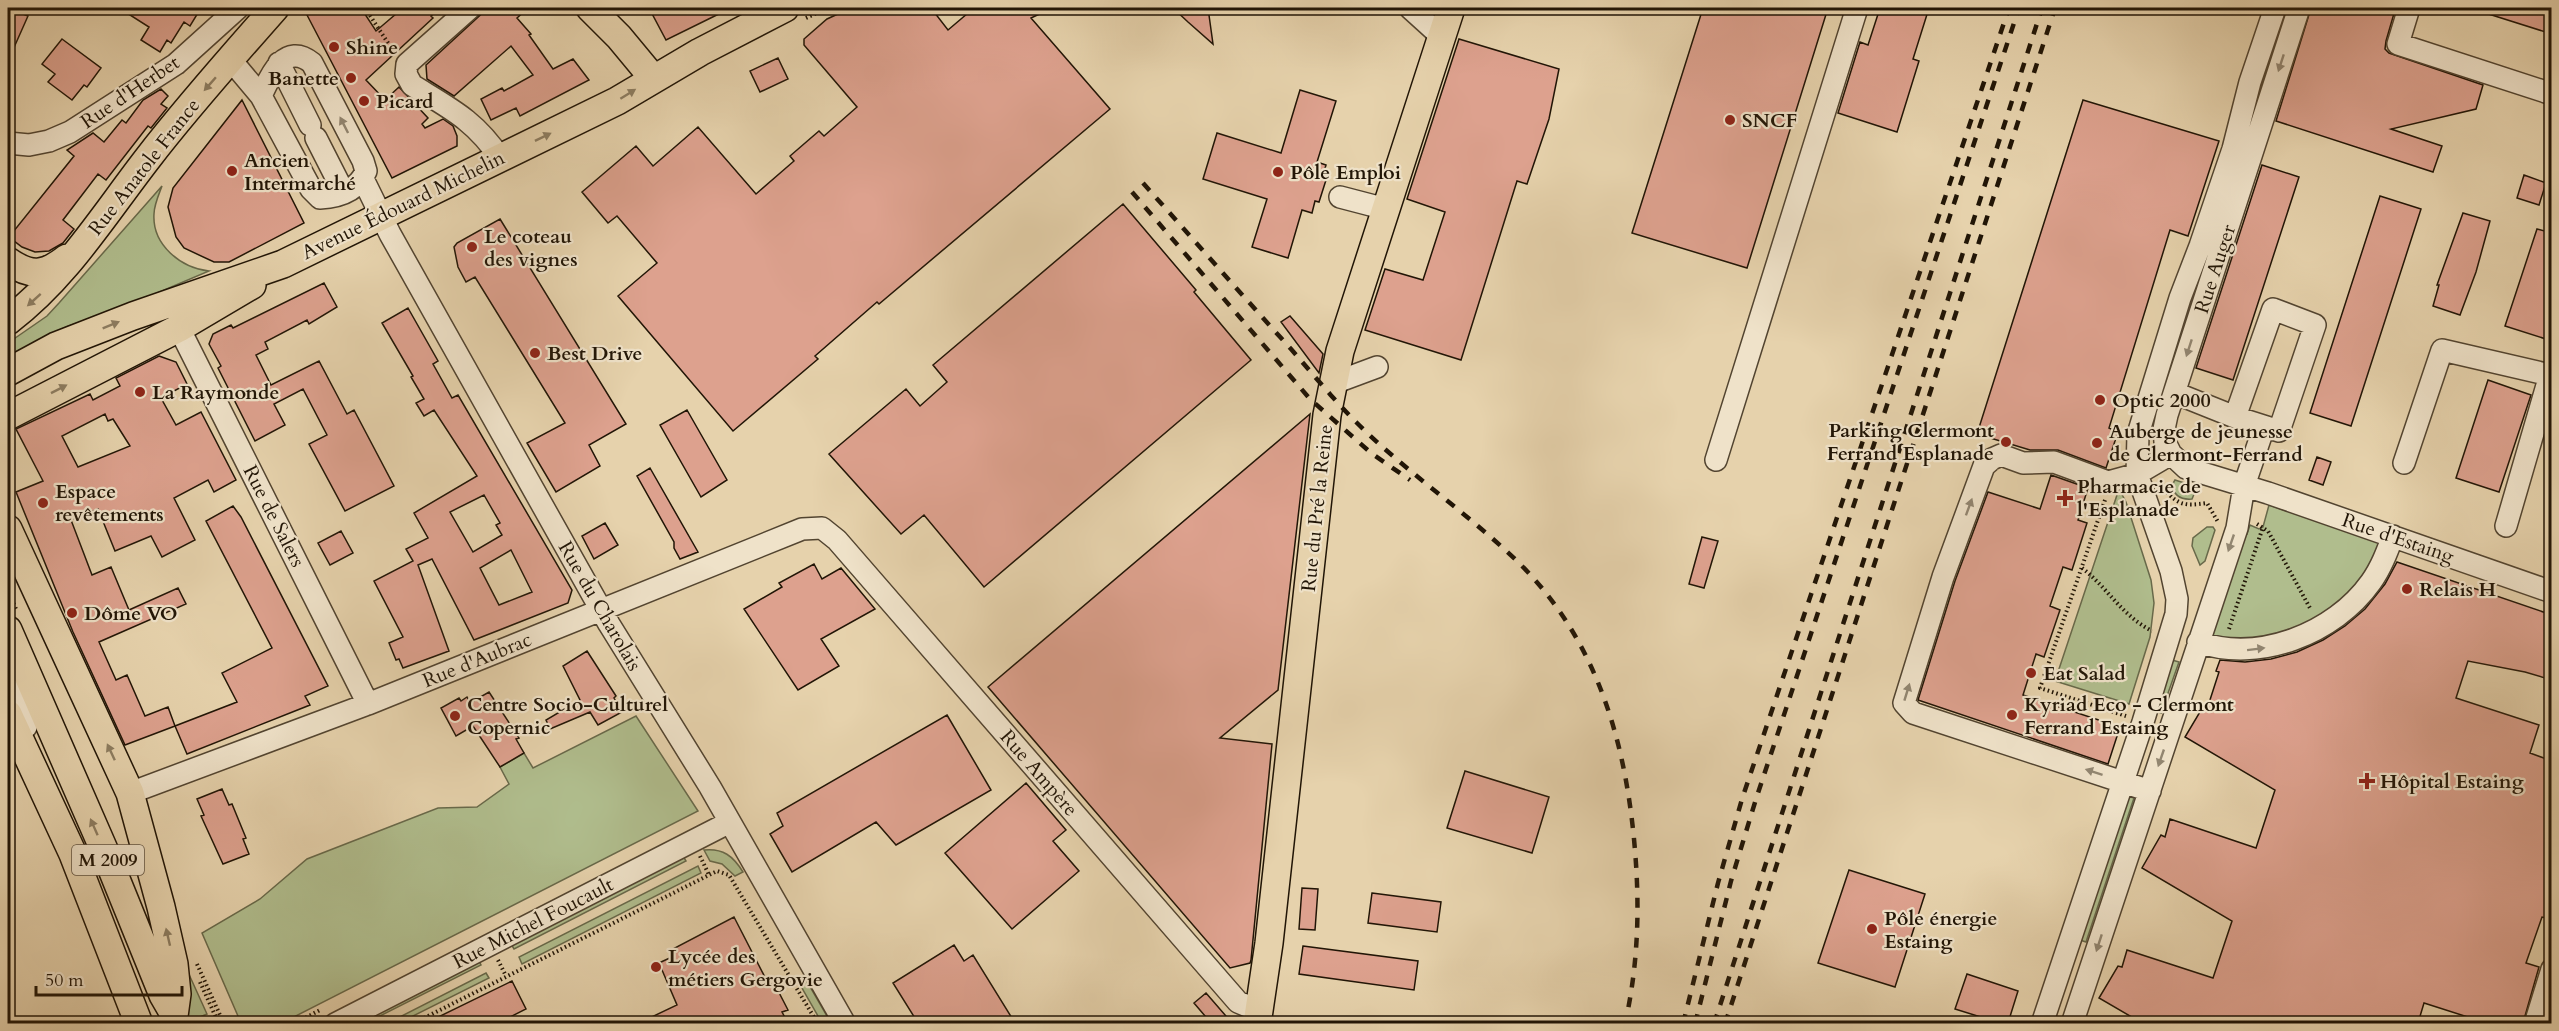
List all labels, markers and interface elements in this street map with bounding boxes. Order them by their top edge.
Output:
place label: Shine [346,34,398,61]
marker: Shine [327,40,341,54]
street label: Rue d'Herbet [75,49,185,135]
one-way arrow [2276,54,2286,72]
place label: Banette [268,65,339,92]
marker: Banette [344,71,358,85]
one-way arrow [204,76,217,91]
place label: Picard [376,88,434,115]
one-way arrow [620,88,636,99]
street label: Rue Anatole France [82,93,206,241]
marker: Picard [357,94,371,108]
place label: SNCF [1742,107,1797,134]
marker: SNCF [1723,113,1737,127]
one-way arrow [339,116,349,133]
one-way arrow [534,132,551,141]
street label: Avenue Édouard Michelin [297,144,510,266]
place label: Ancien Intermarché [244,147,356,197]
place label: Pôle Emploi [1290,159,1401,186]
marker: Ancien Intermarché [225,164,239,178]
marker: Pôle Emploi [1271,165,1285,179]
street label: Rue Auger [2188,220,2242,317]
place label: Le coteau des vignes [484,223,578,273]
marker: Le coteau des vignes [465,240,479,254]
one-way arrow [26,293,41,307]
one-way arrow [102,320,120,330]
one-way arrow [2183,339,2193,357]
place label: Best Drive [547,340,643,367]
marker: Best Drive [528,346,542,360]
place label: La Raymonde [152,379,279,406]
one-way arrow [51,384,68,394]
marker: La Raymonde [133,385,147,399]
place label: Optic 2000 [2112,387,2211,414]
marker: Optic 2000 [2093,393,2107,407]
place label: Parking Clermont Ferrand Esplanade [1827,417,1994,467]
place label: Auberge de jeunesse de Clermont-Ferrand [2109,418,2303,468]
street label: Rue du Pré la Reine [1295,423,1339,593]
marker: Parking Clermont Ferrand Esplanade [1999,435,2013,449]
marker: Auberge de jeunesse de Clermont-Ferrand [2090,436,2104,450]
street label: Rue de Salers [237,460,311,572]
place label: Pharmacie de l'Esplanade [2077,473,2201,523]
place label: Espace revêtements [55,478,164,528]
marker: Pharmacie de l'Esplanade [2058,491,2072,505]
marker: Espace revêtements [36,496,50,510]
one-way arrow [1965,498,1974,516]
street label: Rue d'Estaing [2338,506,2458,570]
one-way arrow [2226,534,2236,552]
street label: Rue du Charolais [552,536,648,676]
place label: Relais H [2419,576,2497,603]
marker: Relais H [2400,582,2414,596]
place label: Dôme VO [84,600,178,627]
marker: Dôme VO [65,606,79,620]
street label: Rue d'Aubrac [418,626,536,694]
one-way arrow [2246,644,2265,653]
place label: Eat Salad [2043,660,2126,687]
marker: Eat Salad [2024,666,2038,680]
one-way arrow [1903,683,1912,701]
place label: Centre Socio-Culturel Copernic [467,691,668,741]
place label: Kyriad Eco - Clermont Ferrand Estaing [2024,691,2234,741]
marker: Kyriad Eco - Clermont Ferrand Estaing [2005,708,2019,722]
marker: Centre Socio-Culturel Copernic [448,709,462,723]
street label: Rue Ampère [994,724,1084,822]
one-way arrow [106,742,116,760]
one-way arrow [2156,749,2165,767]
one-way arrow [2085,767,2103,777]
place label: Hôpital Estaing [2380,768,2524,795]
marker: Hôpital Estaing [2358,772,2376,790]
one-way arrow [89,818,98,836]
road number: M 2009 [72,845,144,875]
street label: Rue Michel Foucault [448,871,618,975]
place label: Pôle énergie Estaing [1884,905,1997,955]
marker: Pôle énergie Estaing [1865,922,1879,936]
one-way arrow [163,928,172,947]
one-way arrow [2094,934,2103,952]
place label: Lycée des métiers Gergovie [668,943,823,993]
scale bar [36,959,182,997]
marker: Lycée des métiers Gergovie [649,960,663,974]
text: 50 m [45,968,84,993]

